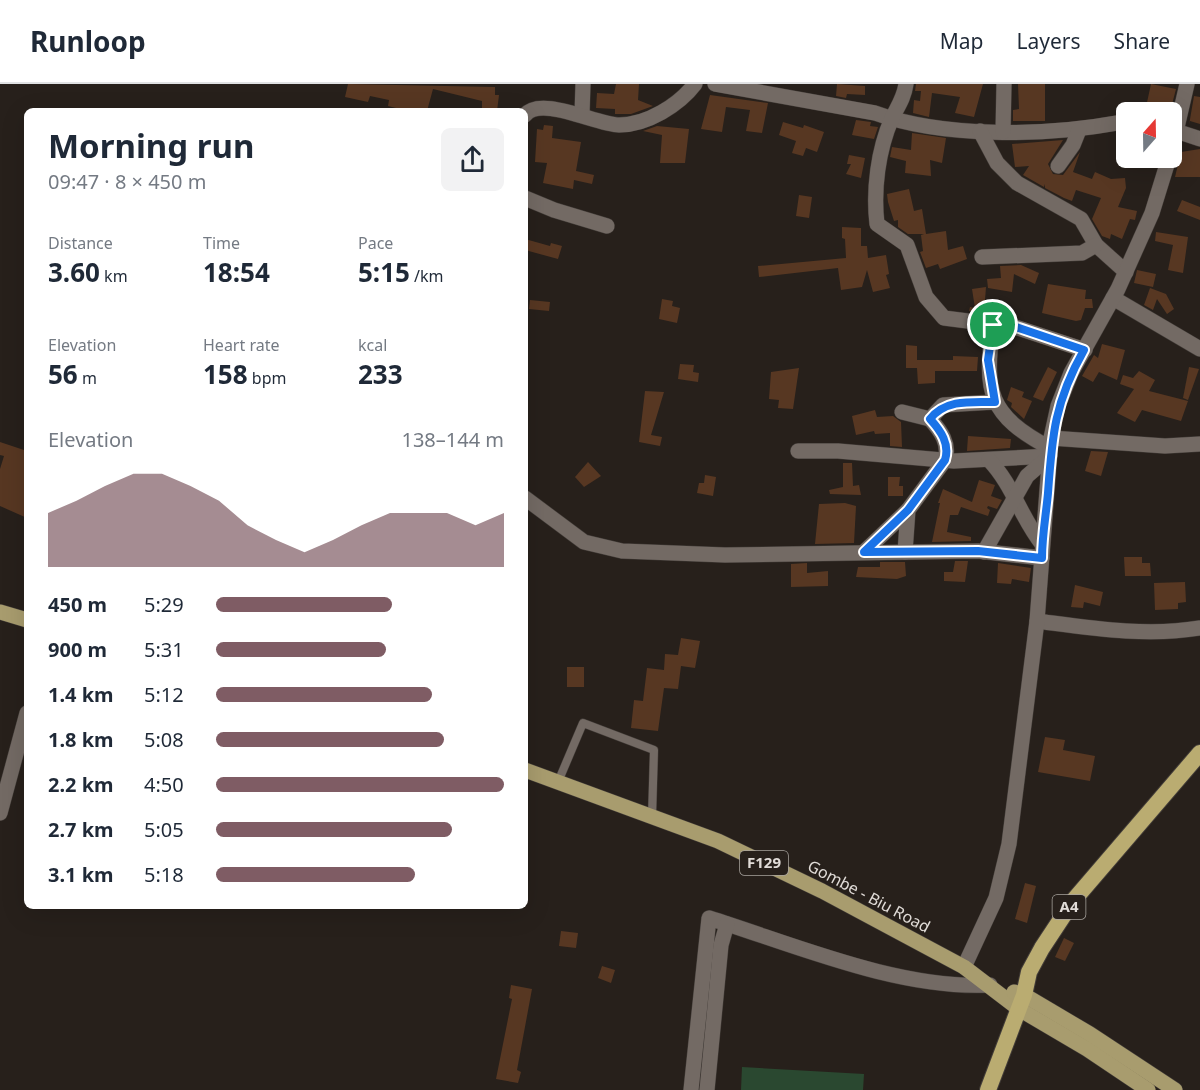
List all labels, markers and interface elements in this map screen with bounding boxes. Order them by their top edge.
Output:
text: Runloop [30,22,146,60]
text: Map [940,27,984,55]
text: Layers [1017,27,1081,55]
text: Share [1114,27,1170,55]
north arrow [1116,102,1182,168]
map controls [1116,102,1182,168]
text: Morning run [48,123,254,168]
button: share [441,128,504,191]
text: 09:47 · 8 × 450 m [48,168,206,195]
text: Distance [48,232,113,254]
text: Time [203,232,240,254]
text: Pace [358,232,393,254]
text: 3.60 [48,254,100,290]
text: 18:54 [203,254,270,290]
text: 5:15 [358,254,410,290]
text: km [100,265,128,287]
text: /km [410,265,444,287]
pin [967,299,1018,350]
icon: arrive [976,308,1009,341]
text: Elevation [48,334,116,356]
text: Heart rate [203,334,279,356]
text: kcal [358,334,387,356]
text: 56 [48,356,78,392]
text: 158 [203,356,248,392]
text: 233 [358,356,403,392]
text: m [78,367,97,389]
text: bpm [248,367,286,389]
text: Elevation [48,426,133,453]
text: 138–144 m [401,426,504,453]
text: 450 m [48,591,107,618]
text: 5:29 [144,591,184,618]
text: 900 m [48,636,107,663]
text: 5:31 [144,636,184,663]
text: 1.4 km [48,681,114,708]
text: 5:12 [144,681,184,708]
text: 1.8 km [48,726,114,753]
text: 5:08 [144,726,184,753]
text: 2.2 km [48,771,114,798]
text: 4:50 [144,771,184,798]
text: 2.7 km [48,816,114,843]
text: 5:05 [144,816,184,843]
road number: F129 [740,851,788,875]
street label: Gombe - Biu Road [804,854,934,938]
text: 3.1 km [48,861,114,888]
text: 5:18 [144,861,184,888]
road number: A4 [1052,895,1086,919]

